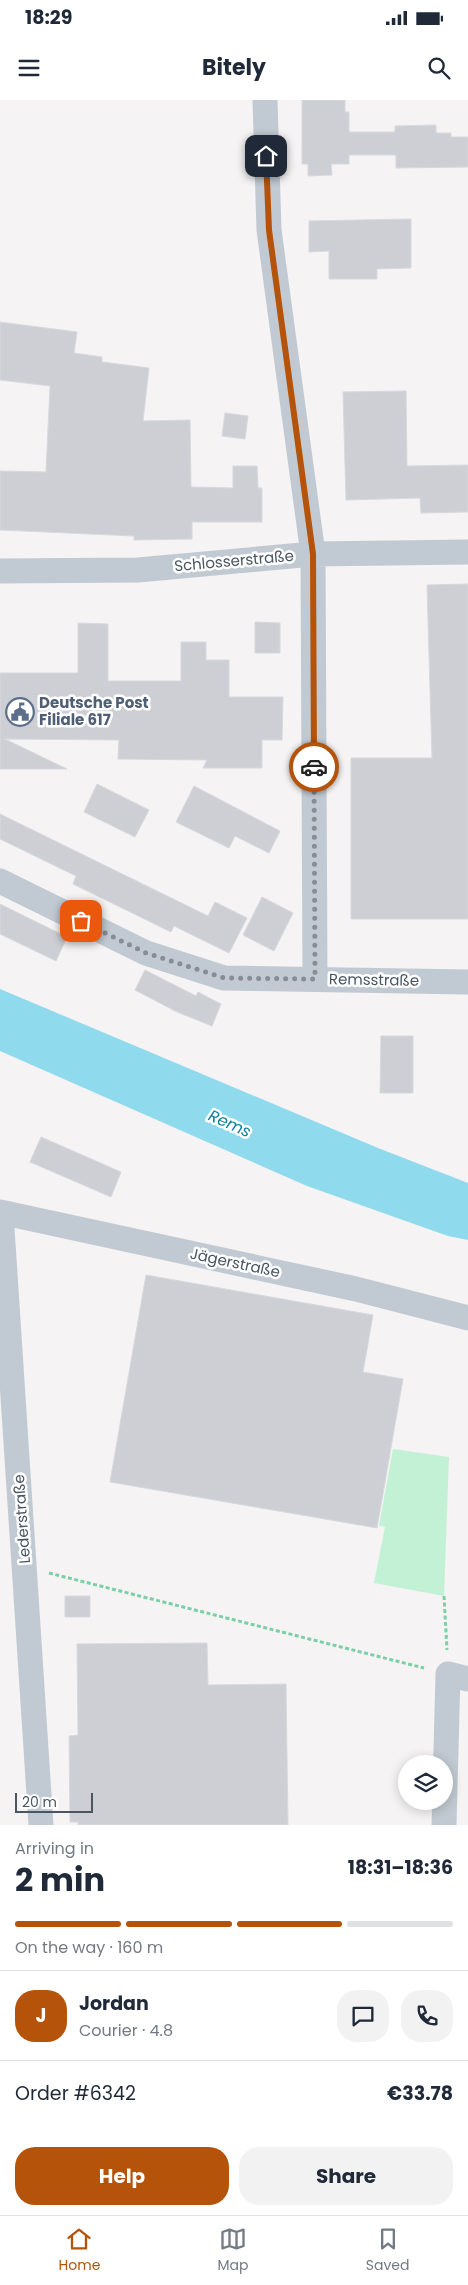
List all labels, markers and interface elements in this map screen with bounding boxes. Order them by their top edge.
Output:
text: 18:29 [25,4,72,31]
text: Bitely [202,52,266,83]
icon: menu [15,54,43,82]
icon: search [425,54,453,82]
pin [245,135,287,177]
icon: home [252,142,280,170]
street label: Schlosserstraße [173,545,295,576]
place label: Deutsche Post Filiale 617 [39,692,149,730]
public building icon: Deutsche Post Filiale 617 [5,697,35,727]
courier [289,742,339,792]
icon: car [300,753,328,781]
pin [60,900,102,942]
icon: bag [67,907,95,935]
street label: Remsstraße [329,968,419,991]
water label: Rems [205,1104,255,1143]
street label: Jägerstraße [188,1243,282,1282]
street label: Lederstraße [8,1474,35,1564]
map controls [398,1755,453,1810]
button: layers [398,1755,453,1810]
scale bar [15,1790,92,1813]
text: 20 m [22,1792,57,1812]
text: Arriving in [15,1837,94,1860]
text: 18:31–18:36 [348,1854,453,1881]
text: 2 min [15,1857,105,1902]
text: On the way · 160 m [15,1936,163,1959]
text: Jordan [79,1990,149,2017]
button: chat [337,1990,389,2042]
button: phone [401,1990,453,2042]
text: J [36,2002,46,2029]
text: Courier · 4.8 [79,2019,173,2042]
text: Order #6342 [15,2080,136,2107]
text: €33.78 [387,2080,453,2107]
button: Help [15,2147,229,2205]
button: Share [239,2147,453,2205]
tab: Home [59,2225,100,2276]
tab: Map [218,2225,249,2276]
tab: Saved [366,2225,409,2276]

